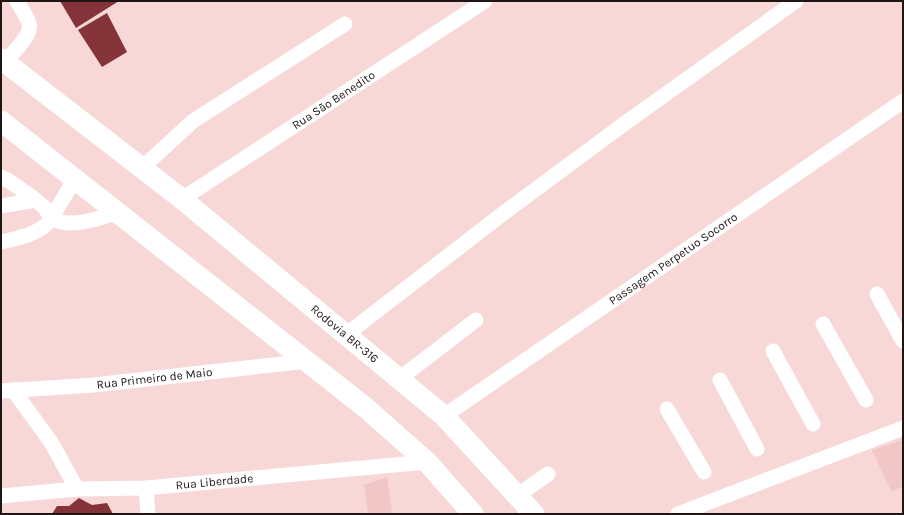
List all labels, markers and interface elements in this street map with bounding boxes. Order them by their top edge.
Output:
street label: Rua São Benedito [289,68,378,132]
street label: Passagem Perpetuo Socorro [606,210,740,308]
street label: Rodovia BR-316 [308,302,381,366]
street label: Rua Primeiro de Maio [96,365,213,392]
street label: Rua Liberdade [175,471,254,492]

